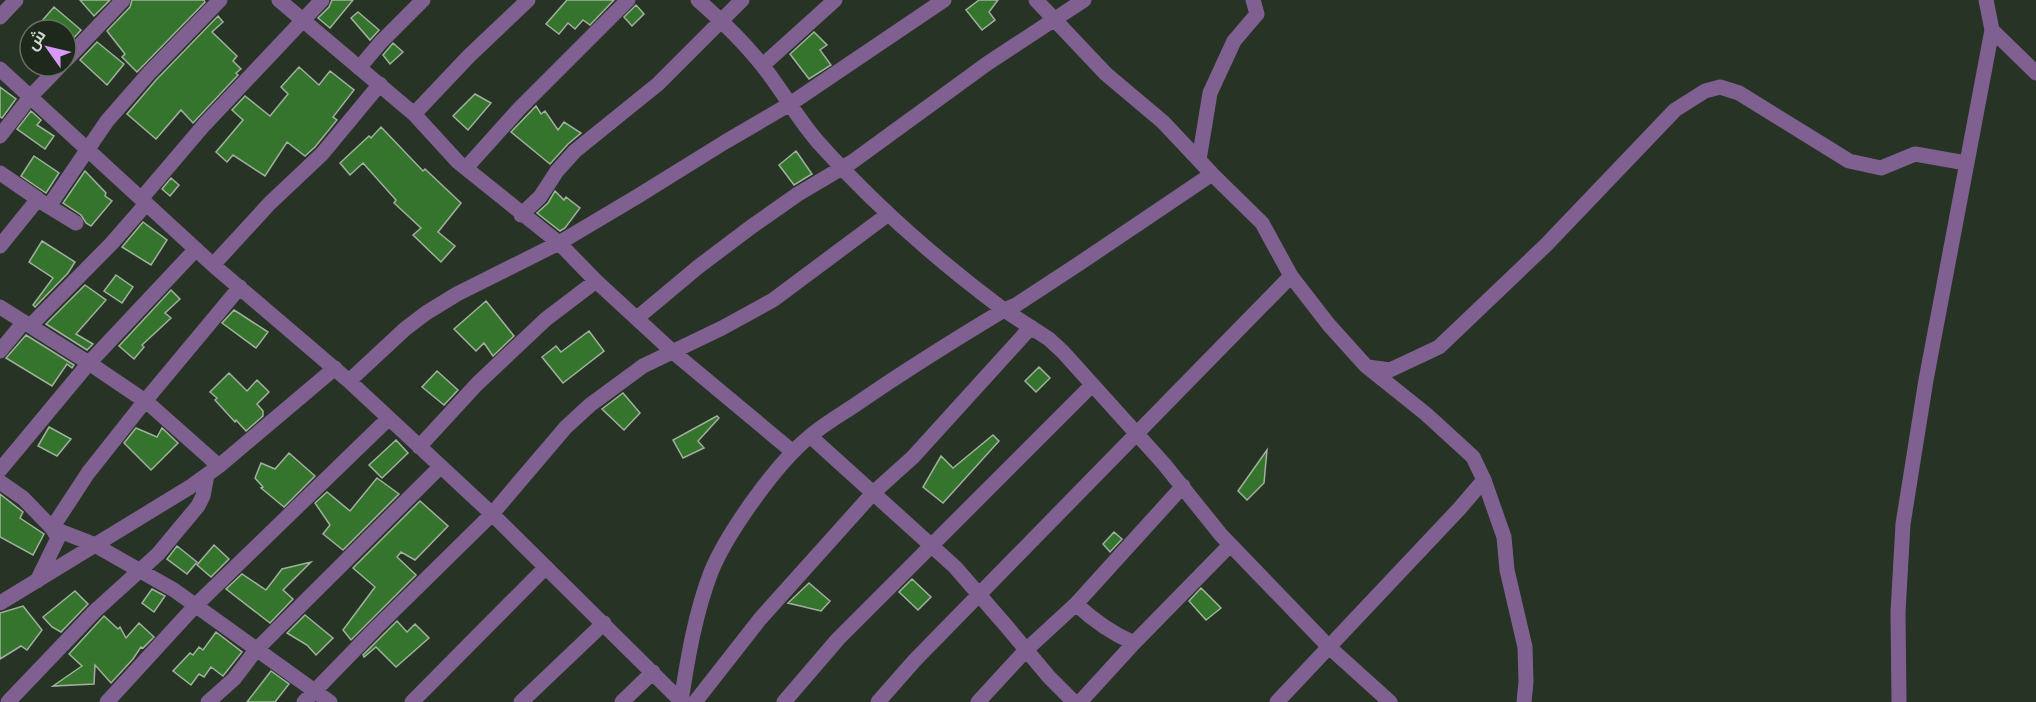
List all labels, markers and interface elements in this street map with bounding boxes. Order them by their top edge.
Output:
north arrow [18,18,78,78]
text: ش [22,26,50,54]

